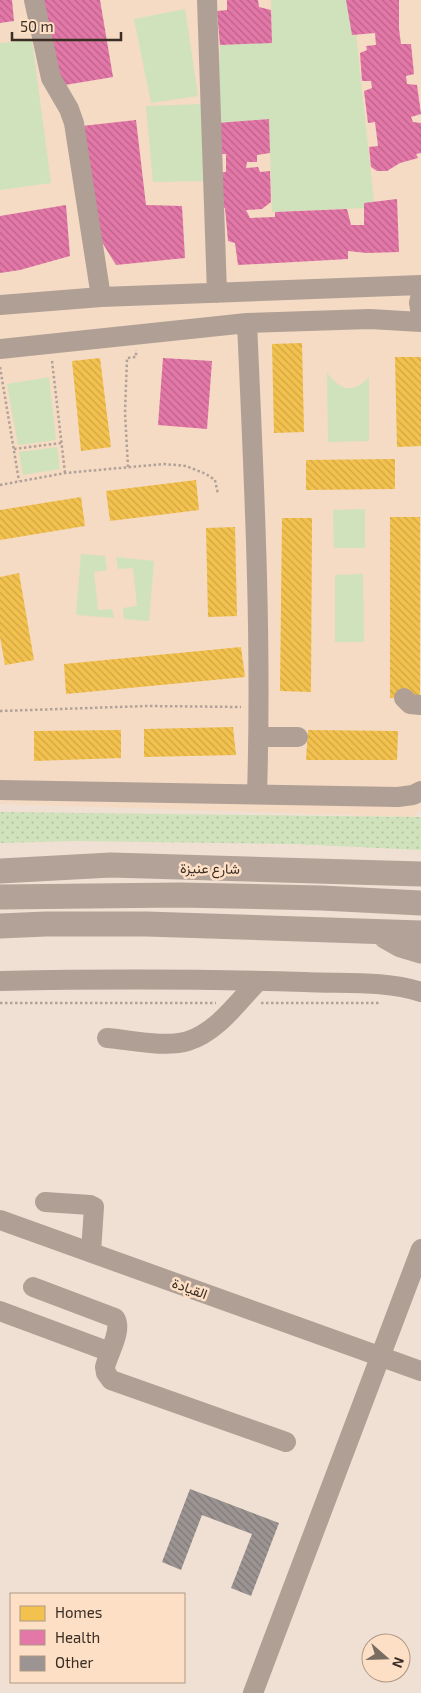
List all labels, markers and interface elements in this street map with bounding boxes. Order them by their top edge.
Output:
scale bar [12,10,121,42]
text: 50 m [20,17,54,35]
street label: شارع عنيزة [180,859,240,880]
street label: القيادة [170,1274,210,1302]
legend [10,1593,185,1683]
text: Homes [55,1603,102,1621]
text: Health [55,1628,100,1646]
north arrow [361,1633,411,1683]
text: Other [55,1653,94,1671]
text: N [389,1655,408,1670]

